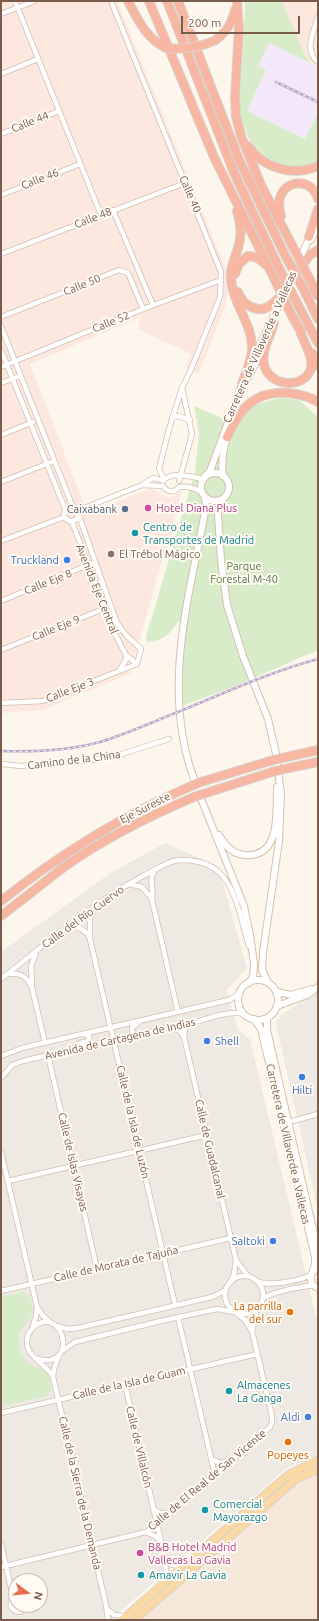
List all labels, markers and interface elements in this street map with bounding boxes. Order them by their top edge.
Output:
scale bar [183,8,302,34]
text: 200 m [188,16,221,29]
street label: Calle 44 [9,109,51,135]
street label: Calle 46 [19,166,61,192]
street label: Calle 40 [176,173,204,215]
street label: Calle 48 [72,205,114,231]
street label: Carretera de Villaverde a Vallecas [221,269,299,425]
street label: Calle 50 [61,272,103,298]
street label: Calle 52 [90,309,132,335]
place label: Hotel Diana Plus [156,501,237,515]
place label: Caixabank [67,502,117,516]
marker: Hotel Diana Plus [143,503,153,513]
marker: Caixabank [120,504,130,514]
place label: Centro de Transportes de Madrid [143,520,254,546]
marker: Centro de Transportes de Madrid [130,528,140,538]
street label: Avenida Eje Central [73,542,121,636]
place label: El Trébol Mágico [119,547,201,561]
marker: El Trébol Mágico [106,549,116,559]
place label: Truckland [11,553,59,567]
marker: Truckland [62,555,72,565]
park label: Parque Forestal M-40 [210,559,278,585]
street label: Calle Eje 8 [22,566,74,598]
street label: Calle Eje 9 [30,612,82,644]
street label: Calle Eje 3 [44,675,96,705]
street label: Camino de la China [27,748,121,772]
street label: Eje Sureste [118,790,172,826]
street label: Calle del Río Cuervo [39,883,127,951]
street label: Avenida de Cartagena de Indias [43,1015,197,1063]
place label: Shell [215,1034,239,1048]
marker: Shell [202,1036,212,1046]
street label: Carretera de Villaverde a Vallecas [263,1062,313,1226]
street label: Calle de la Isla de Luzón [114,1064,152,1180]
marker: Hilti [297,1072,307,1082]
place label: Hilti [292,1083,312,1097]
street label: Calle de Guadalcanal [192,1098,228,1200]
street label: Calle de Islas Visayas [55,1111,91,1213]
place label: Saltoki [232,1234,265,1248]
marker: Saltoki [268,1236,278,1246]
street label: Calle de Morata de Tajuña [52,1243,180,1285]
place label: La parrilla del sur [234,1299,282,1325]
marker: La parrilla del sur [285,1307,295,1317]
street label: Calle de la Isla de Guam [71,1364,187,1402]
place label: Almacenes La Ganga [237,1378,290,1404]
marker: Almacenes La Ganga [224,1386,234,1396]
street label: Calle de Villalcón [123,1405,155,1489]
place label: Aldi [281,1410,300,1424]
marker: Aldi [303,1412,313,1422]
street label: Calle de la Sierra de la Demanda [56,1415,104,1571]
street label: Calle de El Real de San Vicente [145,1427,269,1533]
marker: Popeyes [283,1437,293,1447]
place label: Popeyes [267,1448,309,1462]
place label: Comercial Mayorazgo [213,1497,267,1523]
marker: Comercial Mayorazgo [200,1505,210,1515]
place label: B&B Hotel Madrid Vallecas La Gavia [148,1540,236,1566]
marker: B&B Hotel Madrid Vallecas La Gavia [135,1548,145,1558]
place label: Amavir La Gavia [149,1568,226,1582]
marker: Amavir La Gavia [136,1570,146,1580]
north arrow [8,1573,48,1613]
text: N [32,1590,45,1602]

